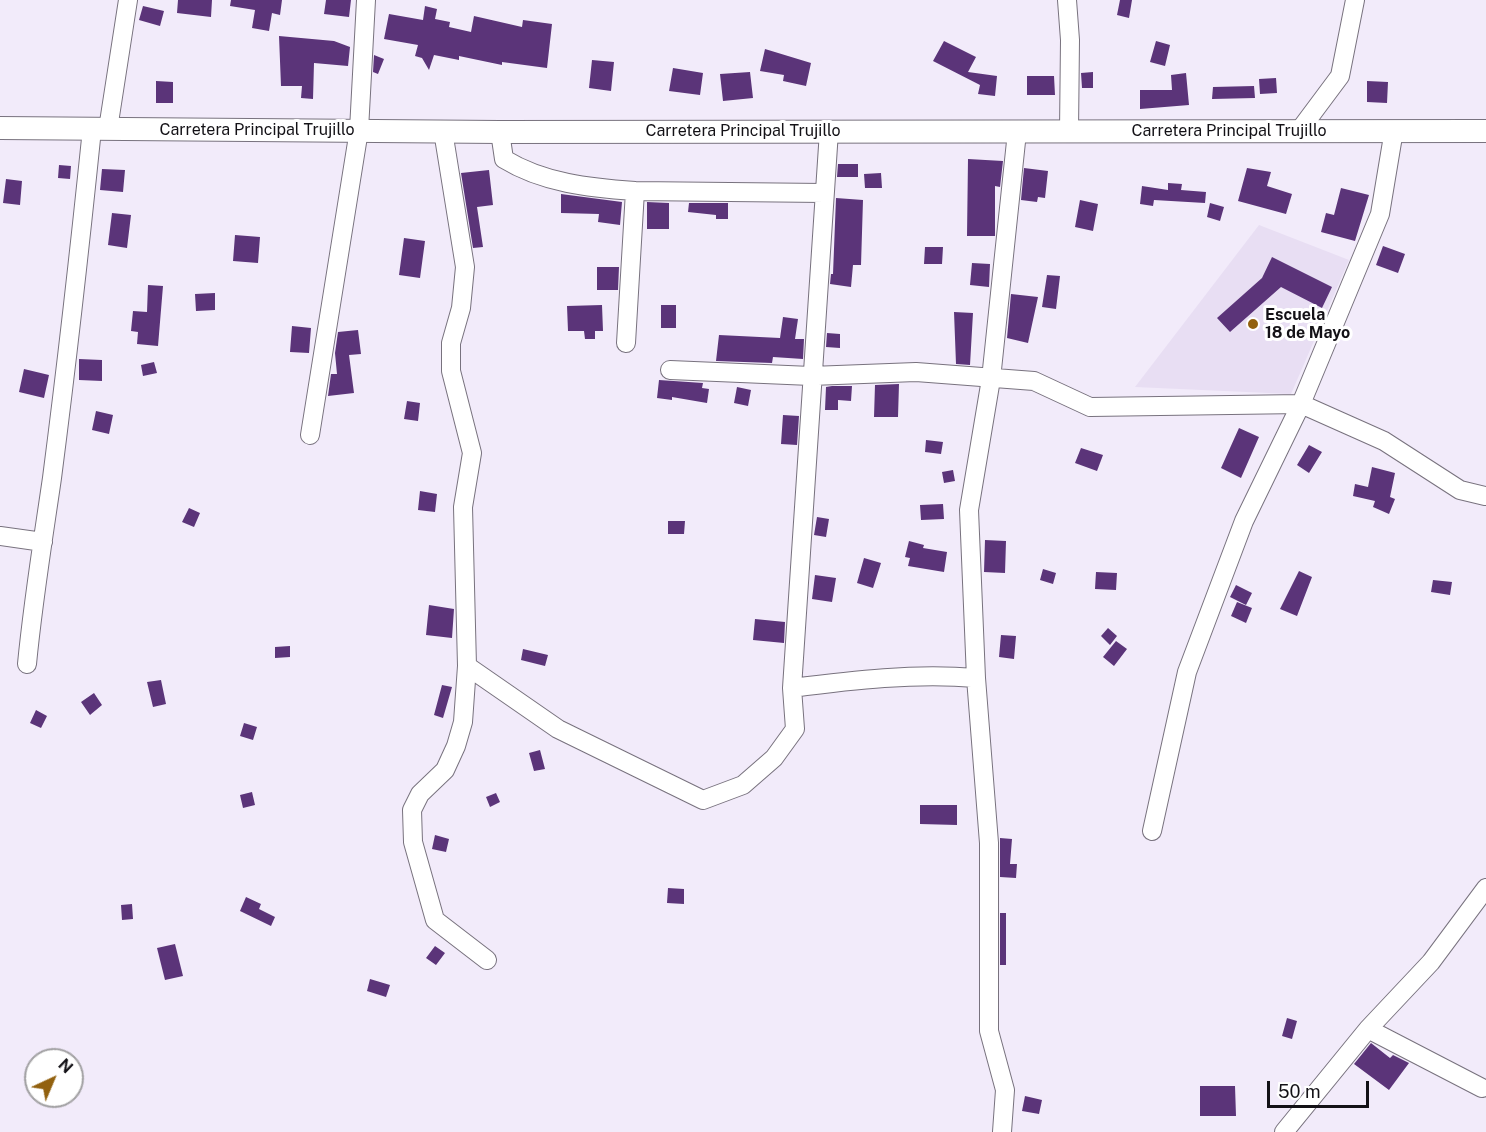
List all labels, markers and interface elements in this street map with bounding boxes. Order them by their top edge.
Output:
street label: Carretera Principal Trujillo [160,120,354,140]
street label: Carretera Principal Trujillo [646,121,840,141]
street label: Carretera Principal Trujillo [1132,121,1326,141]
place label: Escuela 18 de Mayo [1265,305,1350,343]
marker: Escuela 18 de Mayo [1246,317,1260,331]
north arrow [24,1048,84,1108]
text: N [54,1055,77,1077]
scale bar [1270,1069,1372,1107]
text: 50 m [1278,1081,1321,1102]

